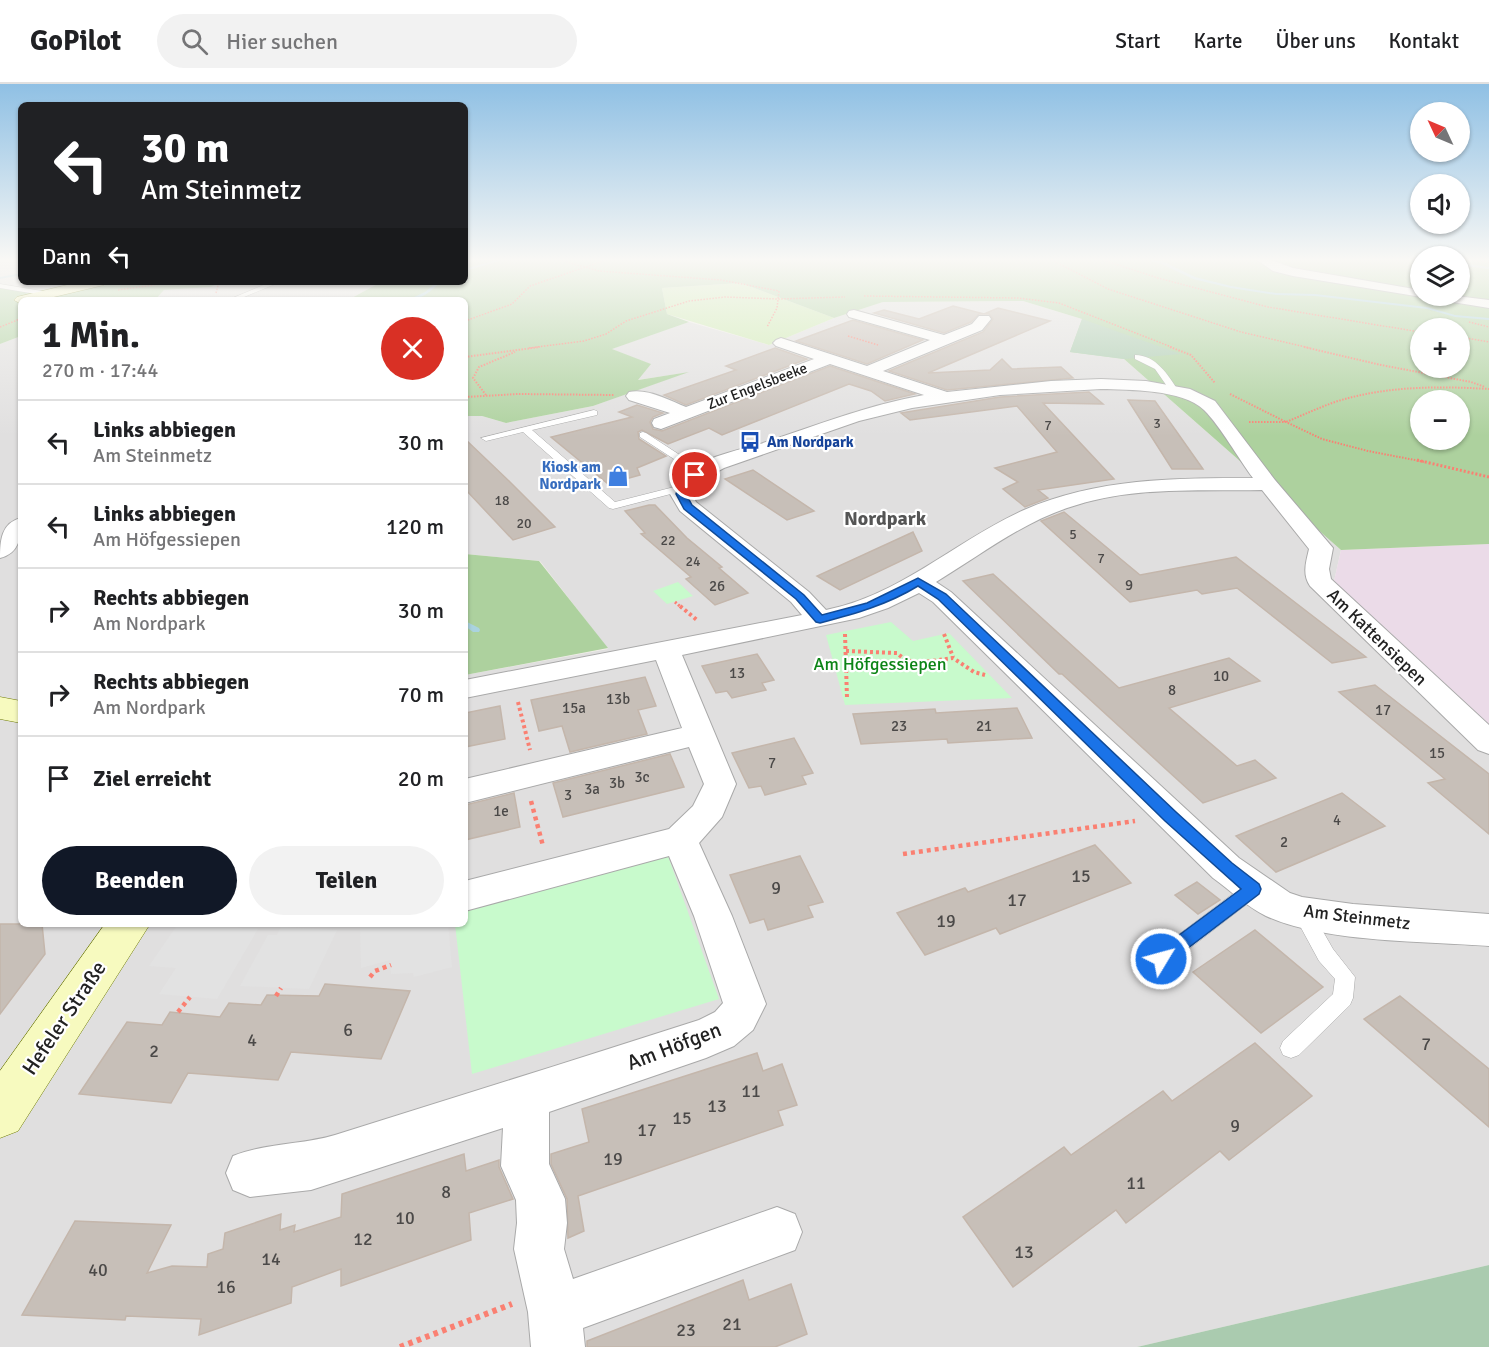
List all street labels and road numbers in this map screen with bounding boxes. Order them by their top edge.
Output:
street label: Zur Engelsbeeke [704,359,810,413]
street label: Am Kattensiepen [1322,584,1432,690]
street label: Am Steinmetz [1302,900,1412,934]
street label: Hefeler Straße [16,956,112,1080]
street label: Am Höfgen [623,1016,725,1076]

